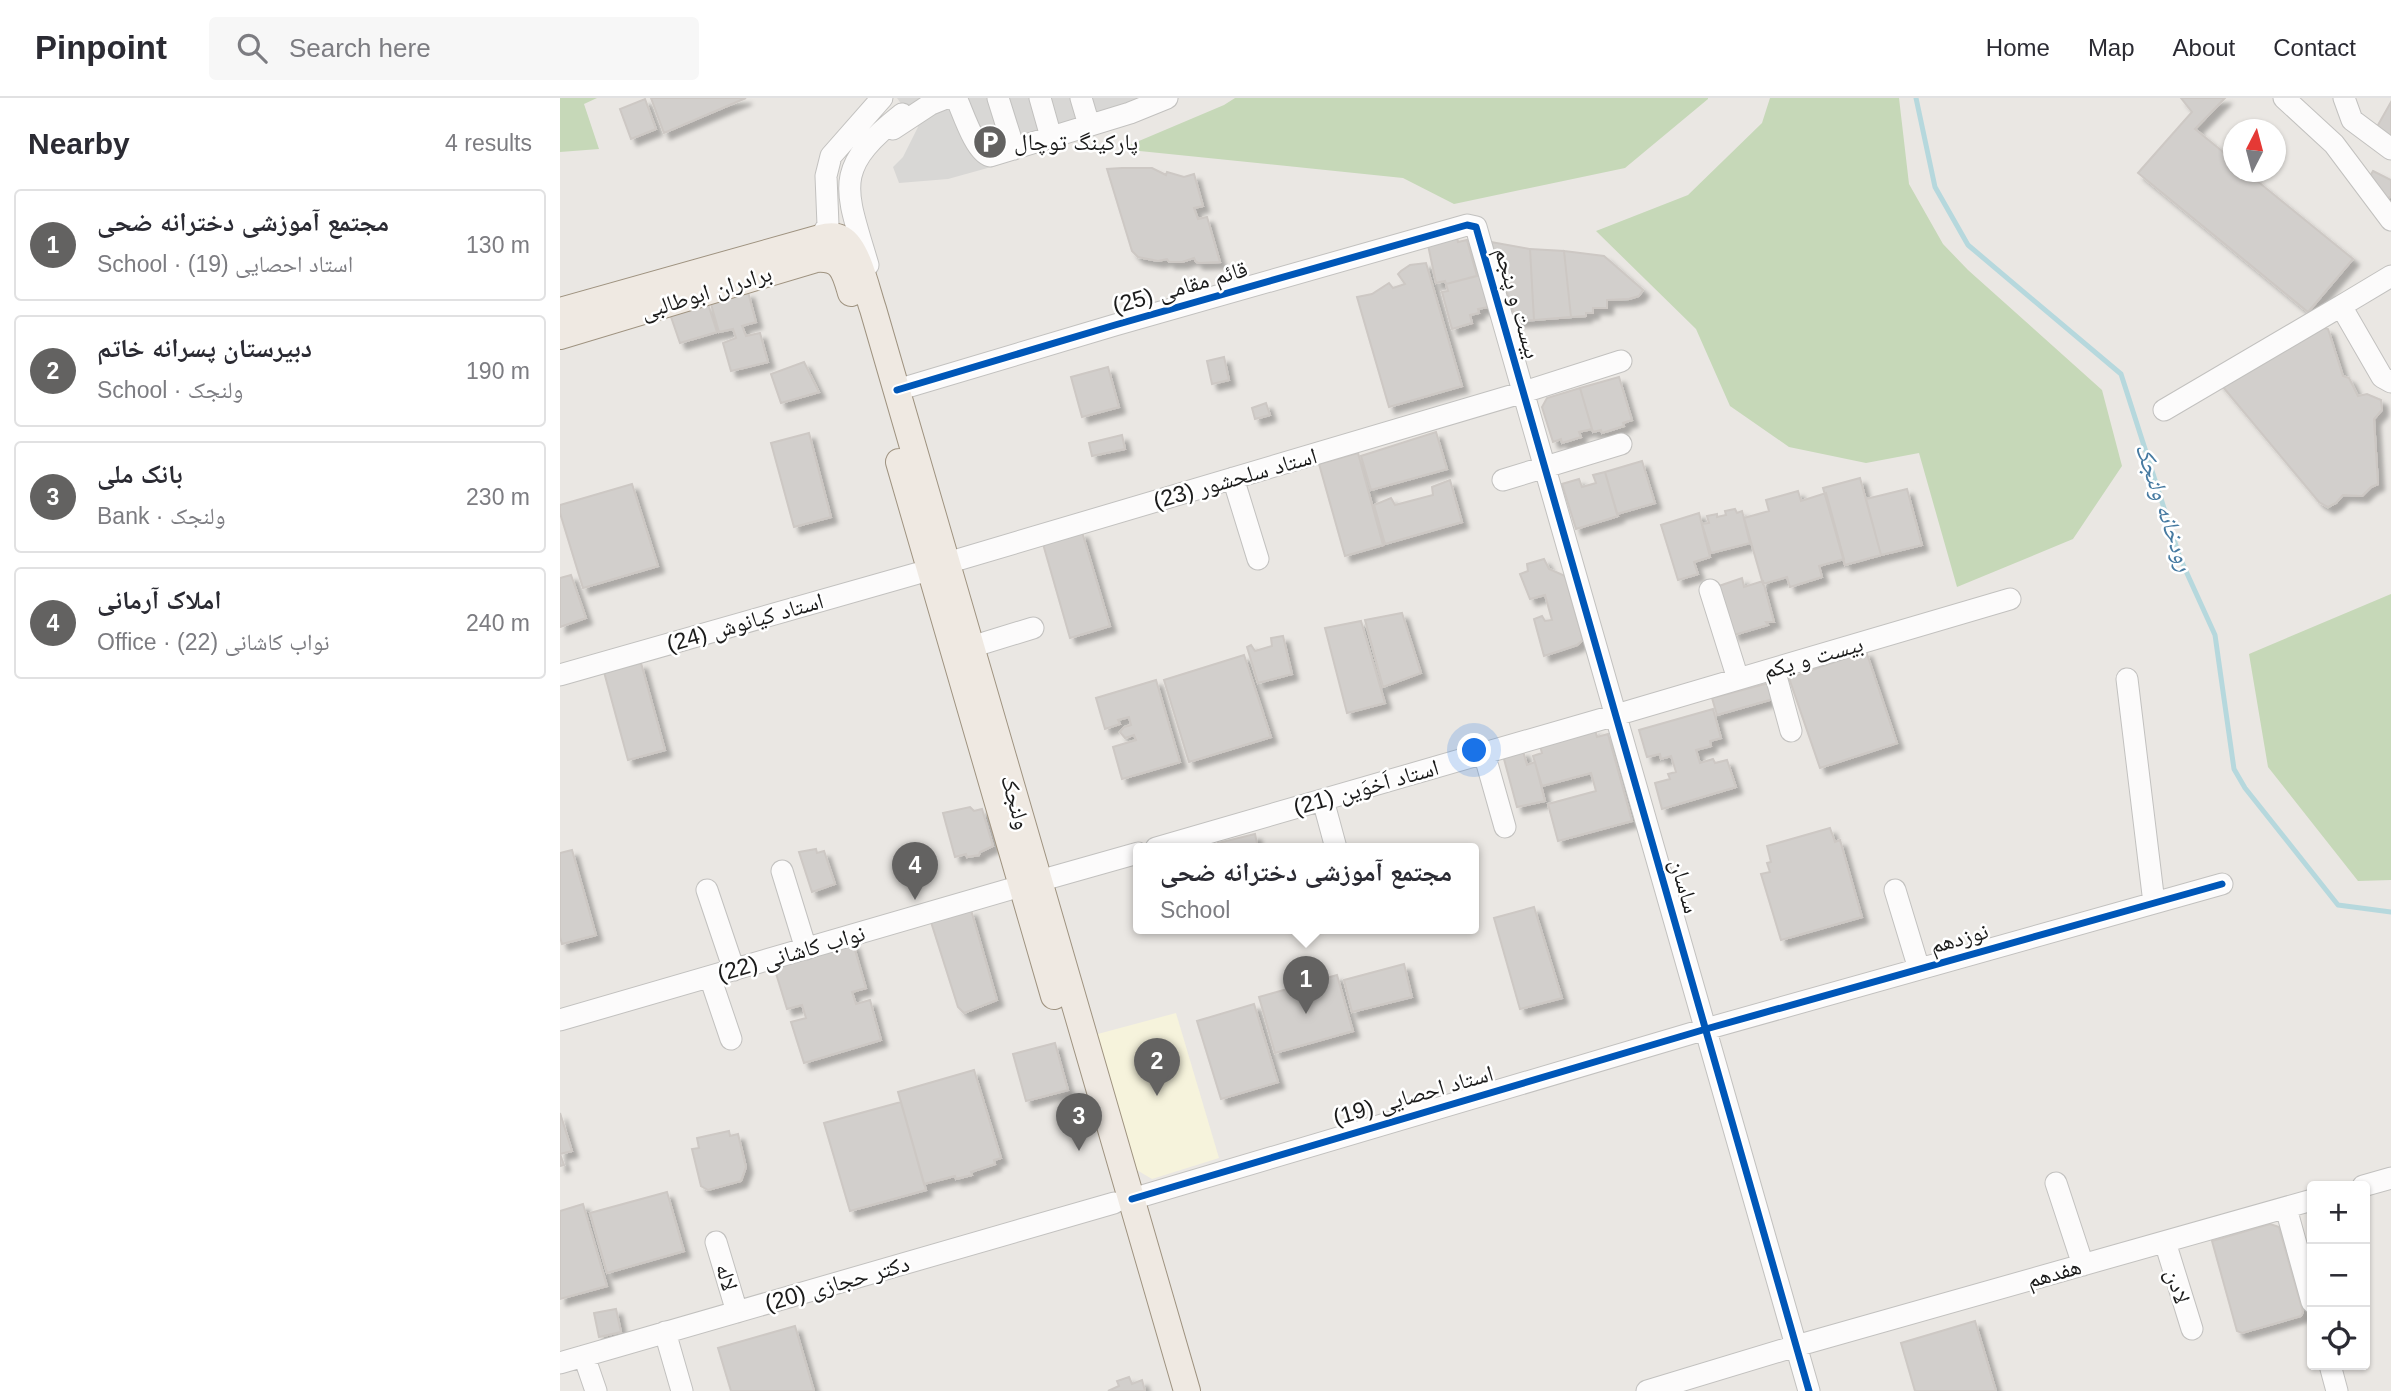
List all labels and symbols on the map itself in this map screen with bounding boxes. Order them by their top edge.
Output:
north arrow [2223,119,2286,182]
parking icon: پارکینگ توچال [971,123,1009,161]
place label: پارکینگ توچال [1014,129,1138,156]
street label: بیست و پنجم [1487,244,1546,362]
street label: قائم مقامی (25) [1110,255,1251,322]
street label: برادران ابوطالبی [637,260,775,325]
water label: رودخانه ولنجک [2130,439,2200,575]
street label: استاد سلحشور (23) [1150,442,1320,514]
street label: استاد کیانوش (24) [664,587,827,658]
street label: بیست و یکم [1760,630,1867,687]
your location [1457,733,1491,767]
street label: استاد اَخوَين (21) [1290,754,1442,821]
street label: ولنجک [996,772,1036,832]
pin: 4 [892,842,938,900]
street label: ساسان [1664,856,1705,916]
street label: نوزدهم [1927,917,1992,962]
street label: نواب کاشانی (22) [714,919,868,987]
pin: 1 [1283,956,1329,1014]
pin: 2 [1134,1038,1180,1096]
street label: استاد احصایی (19) [1330,1060,1496,1131]
pin: 3 [1056,1093,1102,1151]
street label: دکتر حجازی (20) [762,1250,913,1317]
street label: هفدهم [2024,1253,2085,1296]
street label: لاله [711,1260,743,1294]
street label: لادن [2160,1266,2196,1307]

